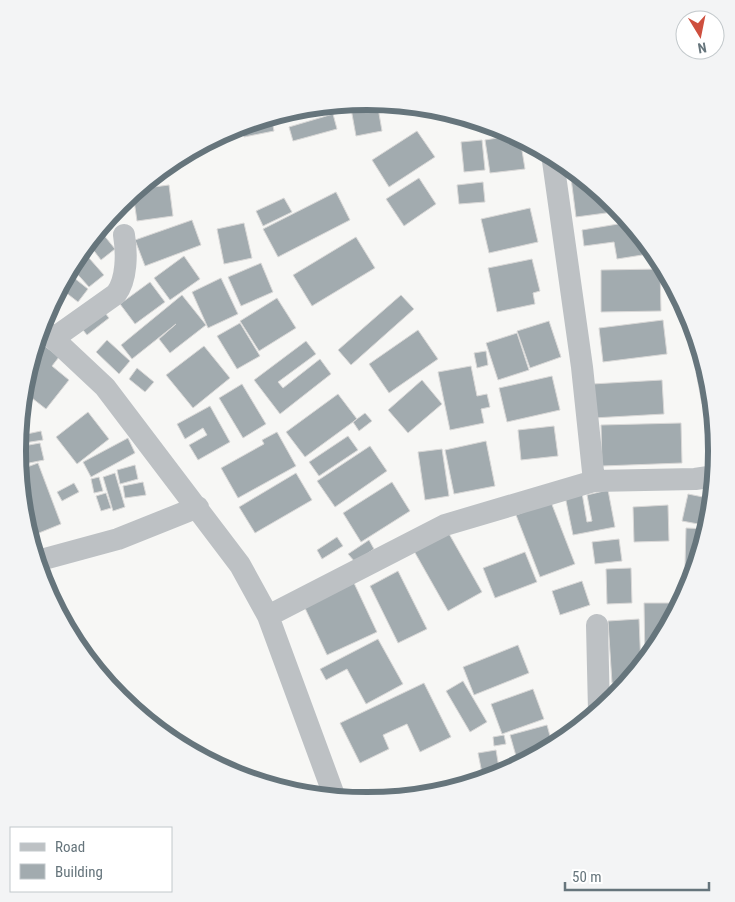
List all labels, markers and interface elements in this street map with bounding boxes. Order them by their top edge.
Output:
north arrow [675,10,725,60]
text: N [697,39,708,56]
legend [10,827,172,892]
text: Road [55,838,85,856]
scale bar [565,860,709,892]
text: Building [55,863,103,881]
text: 50 m [572,868,602,886]

